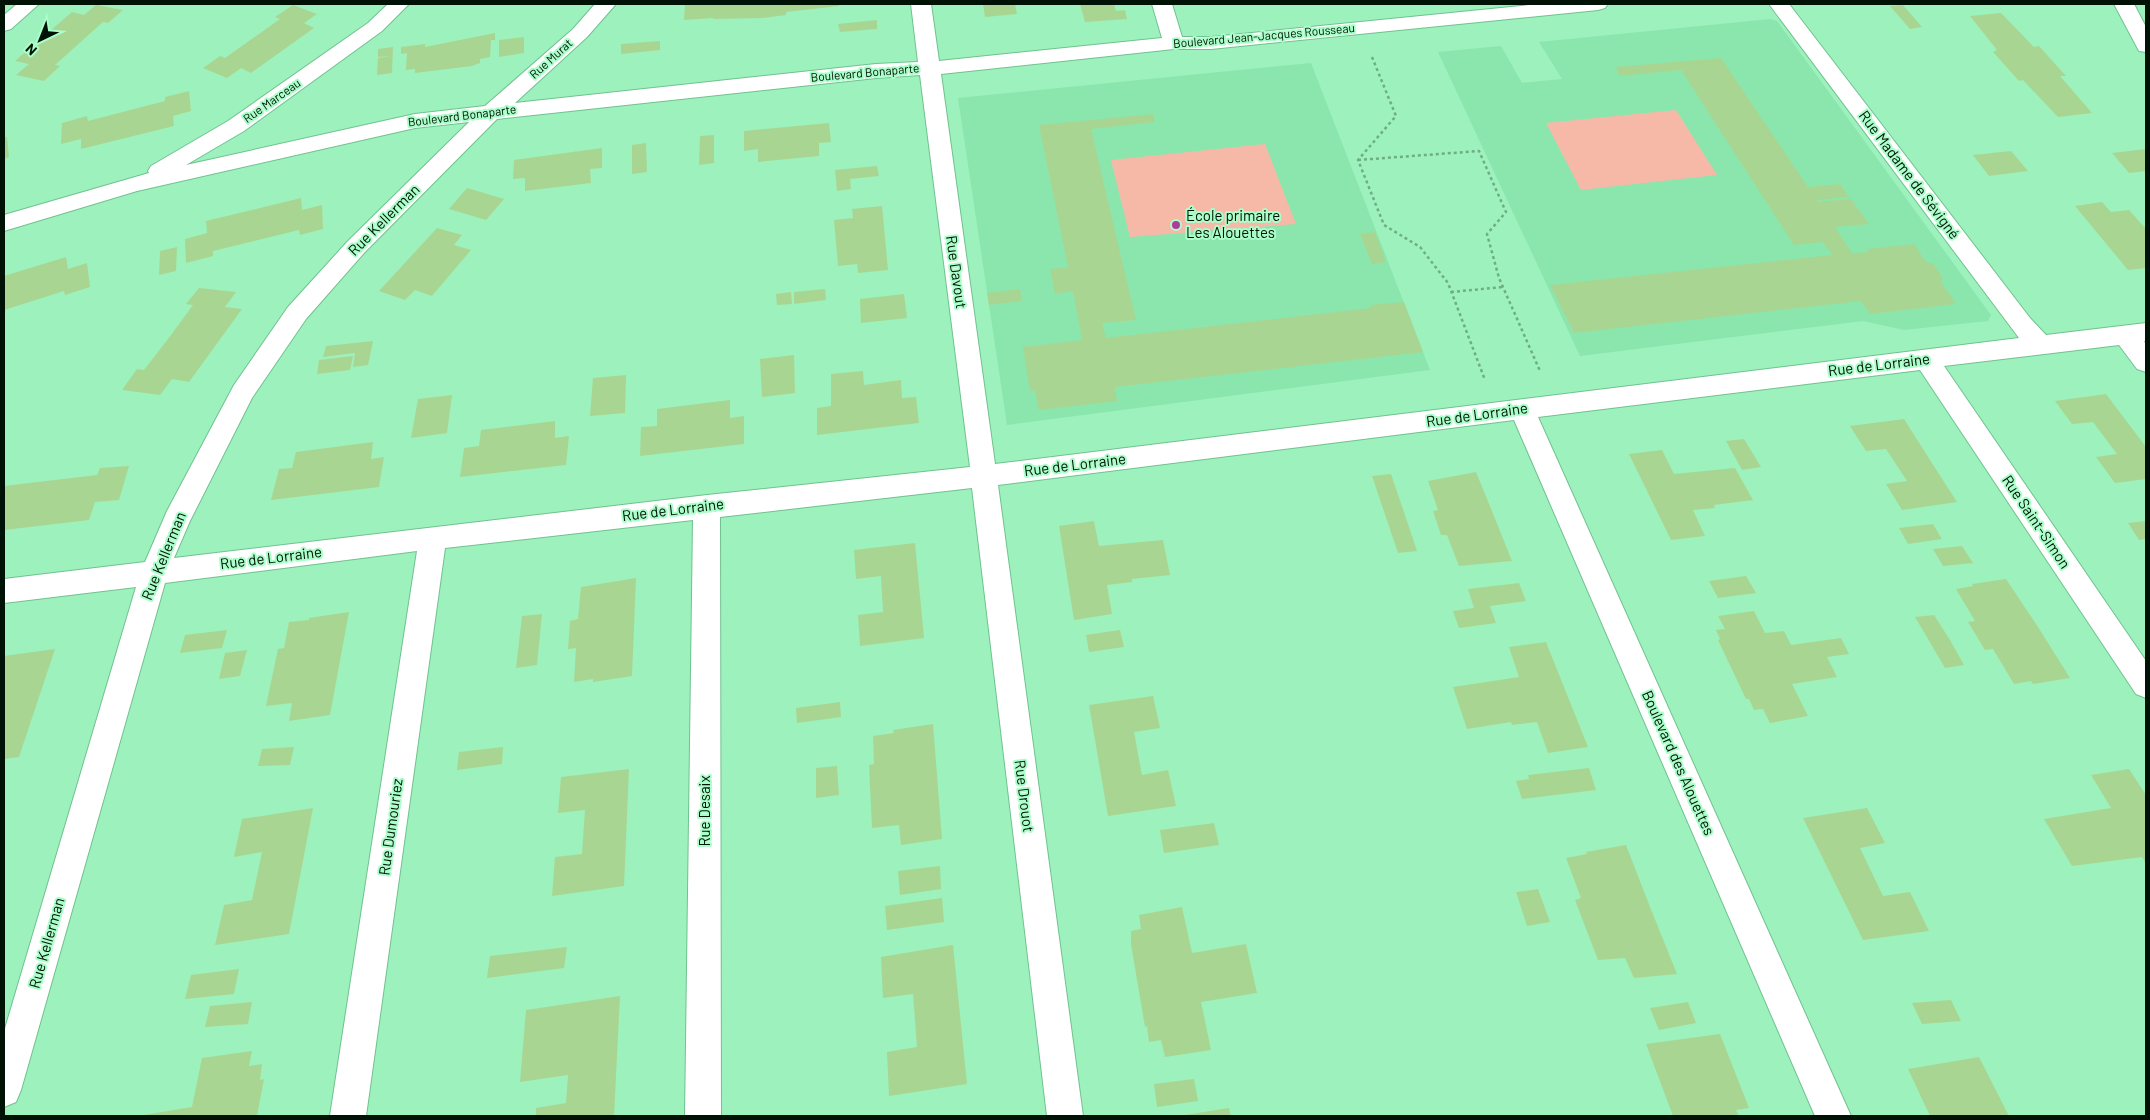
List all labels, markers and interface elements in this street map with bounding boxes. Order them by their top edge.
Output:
north arrow [15,15,65,65]
street label: Boulevard Jean-Jacques Rousseau [1172,20,1355,50]
street label: Rue Murat [526,36,574,81]
text: N [22,40,40,59]
street label: Boulevard Bonaparte [810,60,920,84]
street label: Rue Marceau [240,75,303,125]
street label: Boulevard Bonaparte [407,101,517,129]
street label: Rue Madame de Sévigné [1856,107,1964,242]
street label: Rue Kellerman [344,180,423,259]
place label: École primaire Les Alouettes [1186,206,1280,241]
marker: École primaire Les Alouettes [1170,219,1182,231]
street label: Rue Davout [943,234,971,310]
street label: Rue de Lorraine [1827,349,1931,379]
street label: Rue de Lorraine [1425,398,1529,430]
street label: Rue de Lorraine [1023,449,1127,479]
street label: Rue Saint-Simon [1999,471,2075,572]
street label: Rue de Lorraine [621,494,725,524]
street label: Rue Kellerman [137,509,189,602]
street label: Rue de Lorraine [219,542,323,572]
street label: Boulevard des Alouettes [1639,687,1719,838]
street label: Rue Drouot [1012,759,1038,833]
street label: Rue Desaix [695,775,713,847]
street label: Rue Dumouriez [374,777,406,877]
street label: Rue Kellerman [24,895,68,990]

